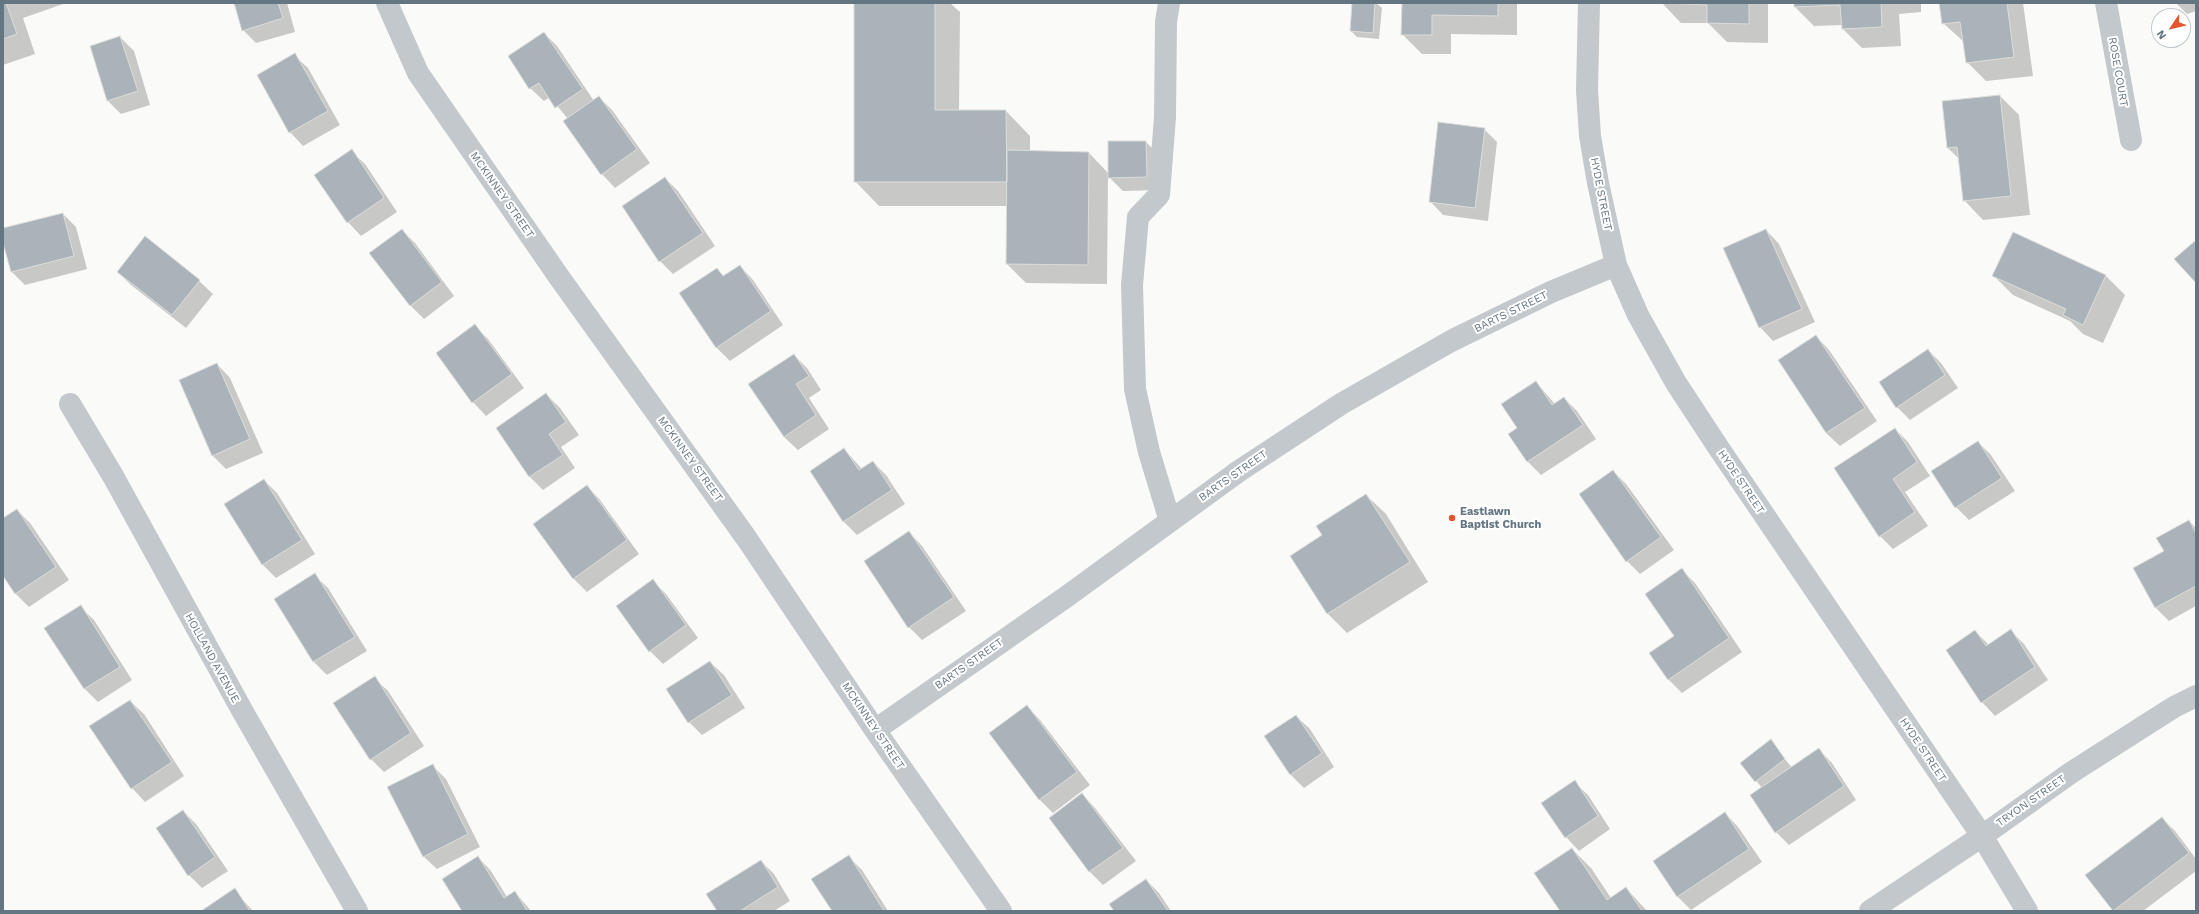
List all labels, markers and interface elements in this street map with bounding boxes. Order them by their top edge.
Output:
north arrow [2151,8,2191,48]
text: N [2154,28,2169,42]
street label: ROSE COURT [2105,36,2131,108]
street label: MCKINNEY STREET [467,149,537,241]
street label: HYDE STREET [1587,156,1615,232]
street label: BARTS STREET [1472,289,1550,335]
street label: MCKINNEY STREET [655,414,725,504]
street label: BARTS STREET [1196,448,1270,504]
street label: HYDE STREET [1715,448,1767,516]
place label: Eastlawn Baptist Church [1460,505,1541,531]
marker: Eastlawn Baptist Church [1447,513,1457,523]
street label: HOLLAND AVENUE [182,611,242,705]
street label: BARTS STREET [932,636,1006,692]
street label: MCKINNEY STREET [839,680,907,772]
street label: HYDE STREET [1897,716,1949,784]
street label: TRYON STREET [1994,772,2068,830]

